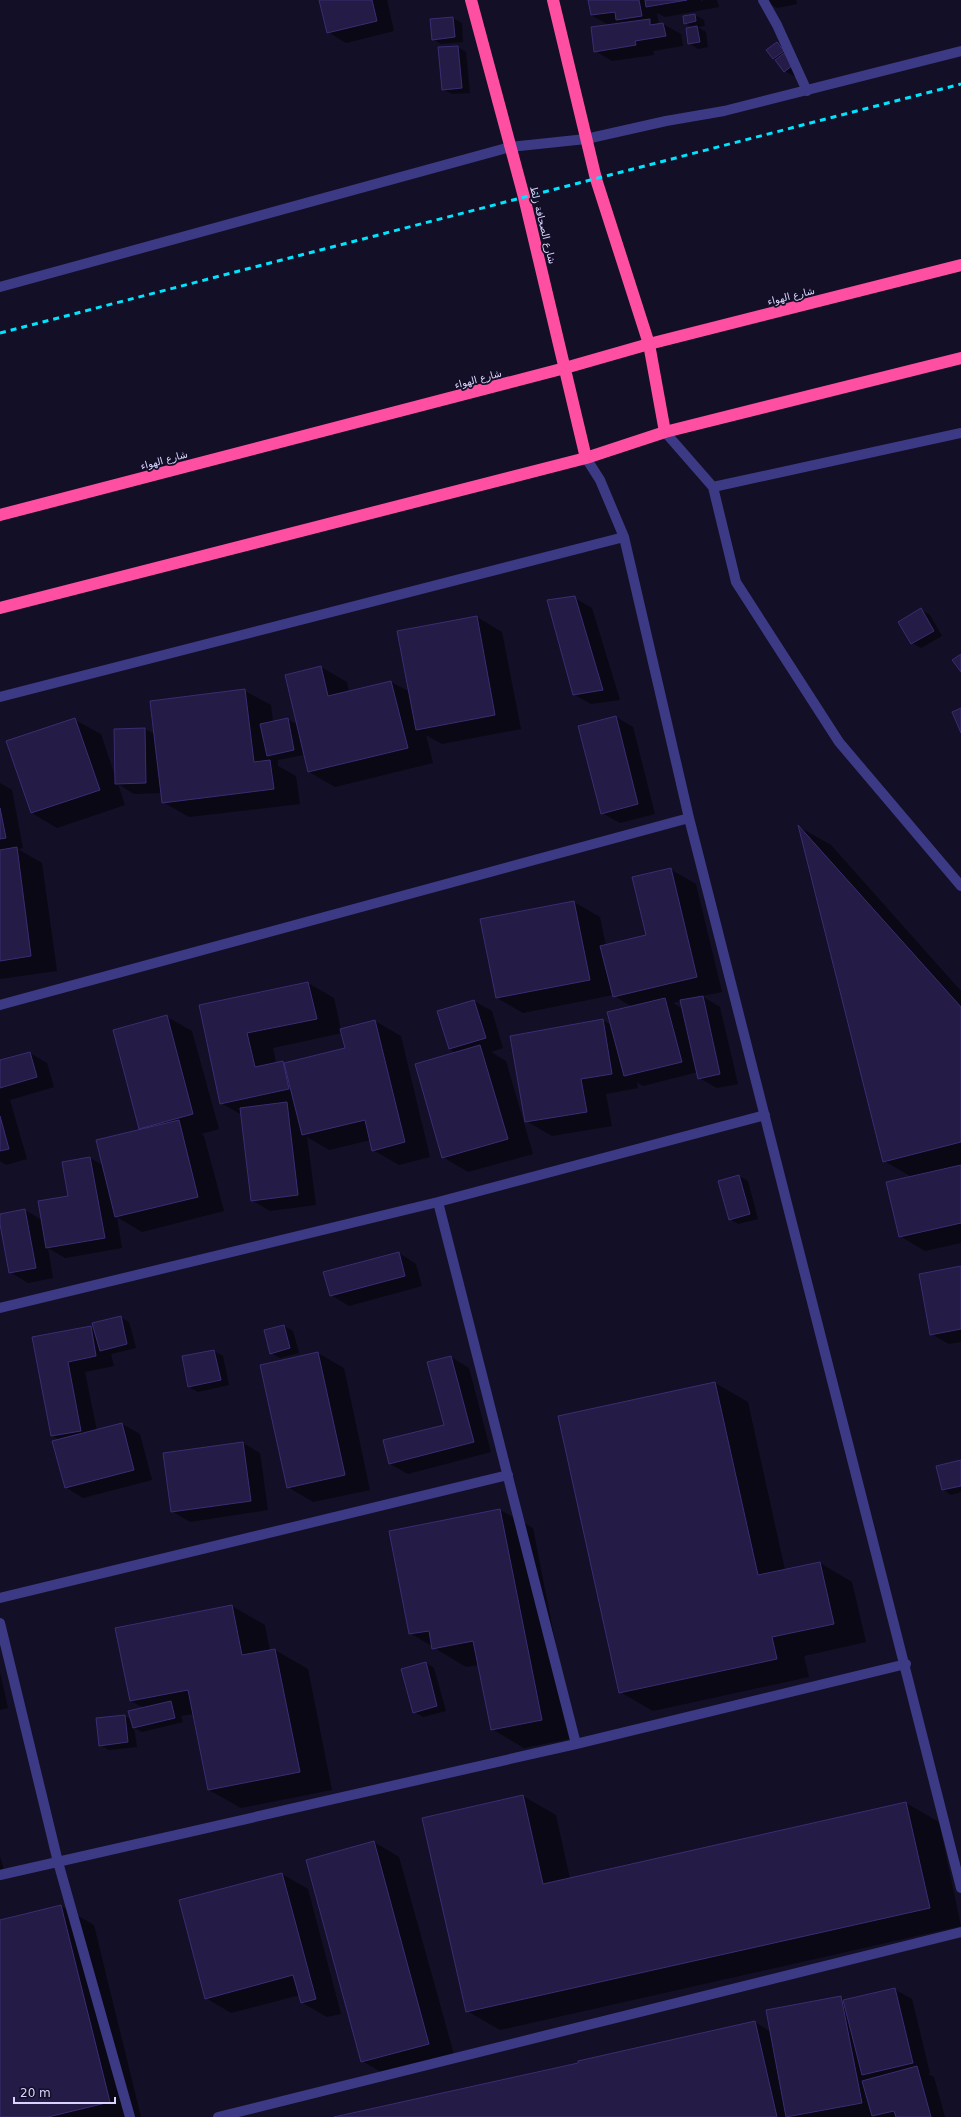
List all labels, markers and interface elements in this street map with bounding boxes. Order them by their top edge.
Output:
street label: شارع الصحافة زلط [527,185,558,265]
street label: شارع الهواء [766,285,816,308]
street label: شارع الهواء [453,367,503,392]
street label: شارع الهواء [139,448,189,473]
scale bar [14,2079,115,2105]
text: 20 m [20,2086,51,2100]

